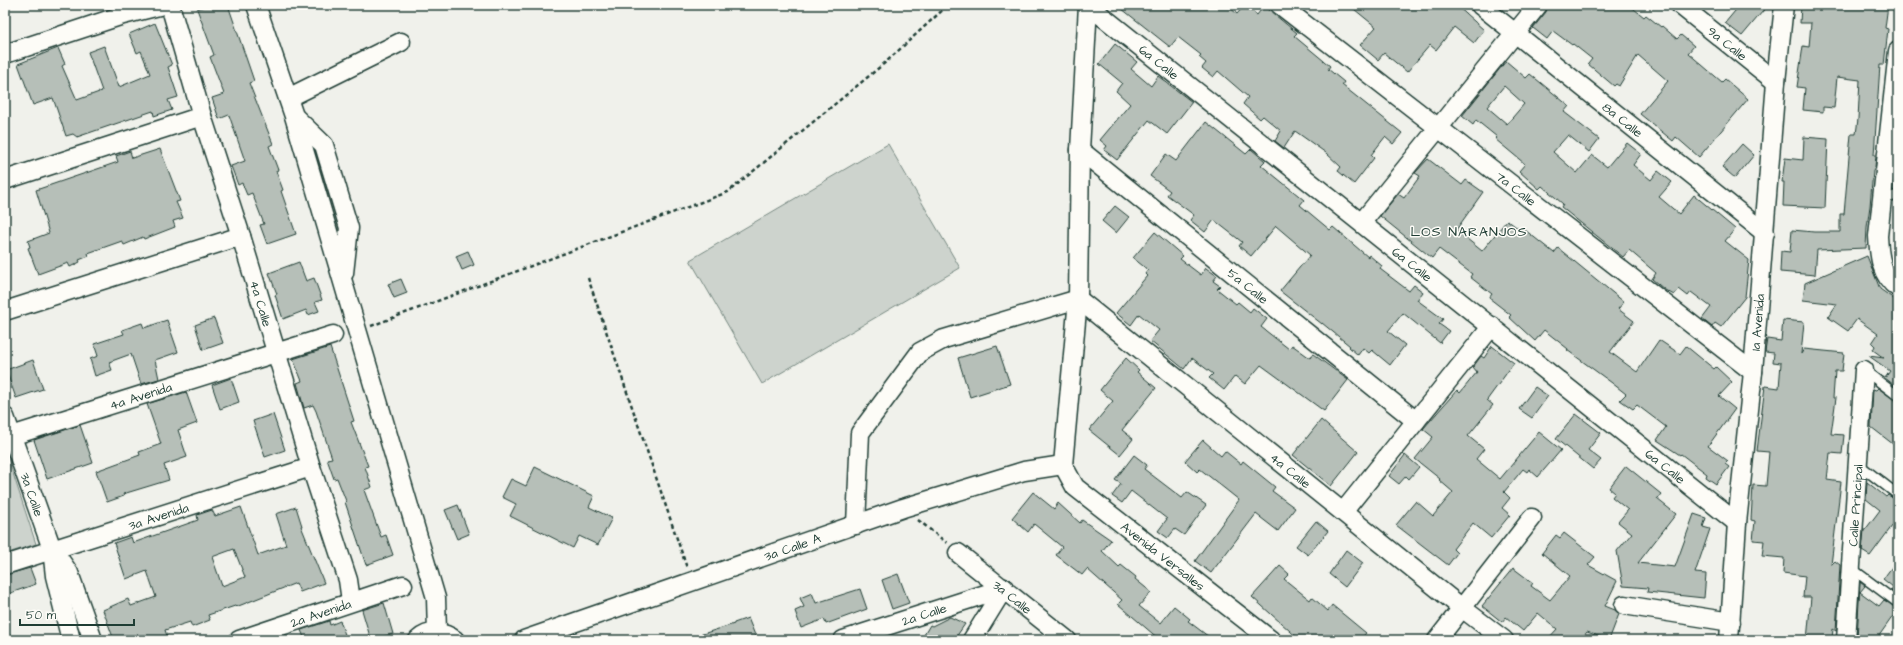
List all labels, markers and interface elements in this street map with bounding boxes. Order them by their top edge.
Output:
street label: 9a Calle [1703,22,1751,65]
street label: 6a Calle [1135,41,1182,84]
street label: 8a Calle [1598,98,1646,142]
street label: 7a Calle [1492,168,1540,211]
district label: LOS NARANJOS [1411,222,1527,242]
street label: 6a Calle [1388,243,1436,286]
street label: 5a Calle [1223,264,1272,308]
street label: 4a Calle [245,278,276,329]
street label: 1a Avenida [1747,293,1769,352]
street label: 4a Avenida [107,378,175,415]
street label: 6a Calle [1641,445,1689,488]
street label: 4a Calle [1266,449,1314,493]
street label: Calle Principal [1844,464,1868,547]
street label: 3a Calle [15,470,48,519]
street label: 3a Avenida [126,499,191,535]
street label: Avenida Versalles [1117,518,1209,596]
street label: 3a Calle A [762,529,824,566]
street label: 3a Calle [989,576,1035,619]
street label: 2a Avenida [288,595,354,632]
street label: 2a Calle [899,599,949,631]
scale bar [20,601,134,627]
text: 50 m [26,607,57,624]

